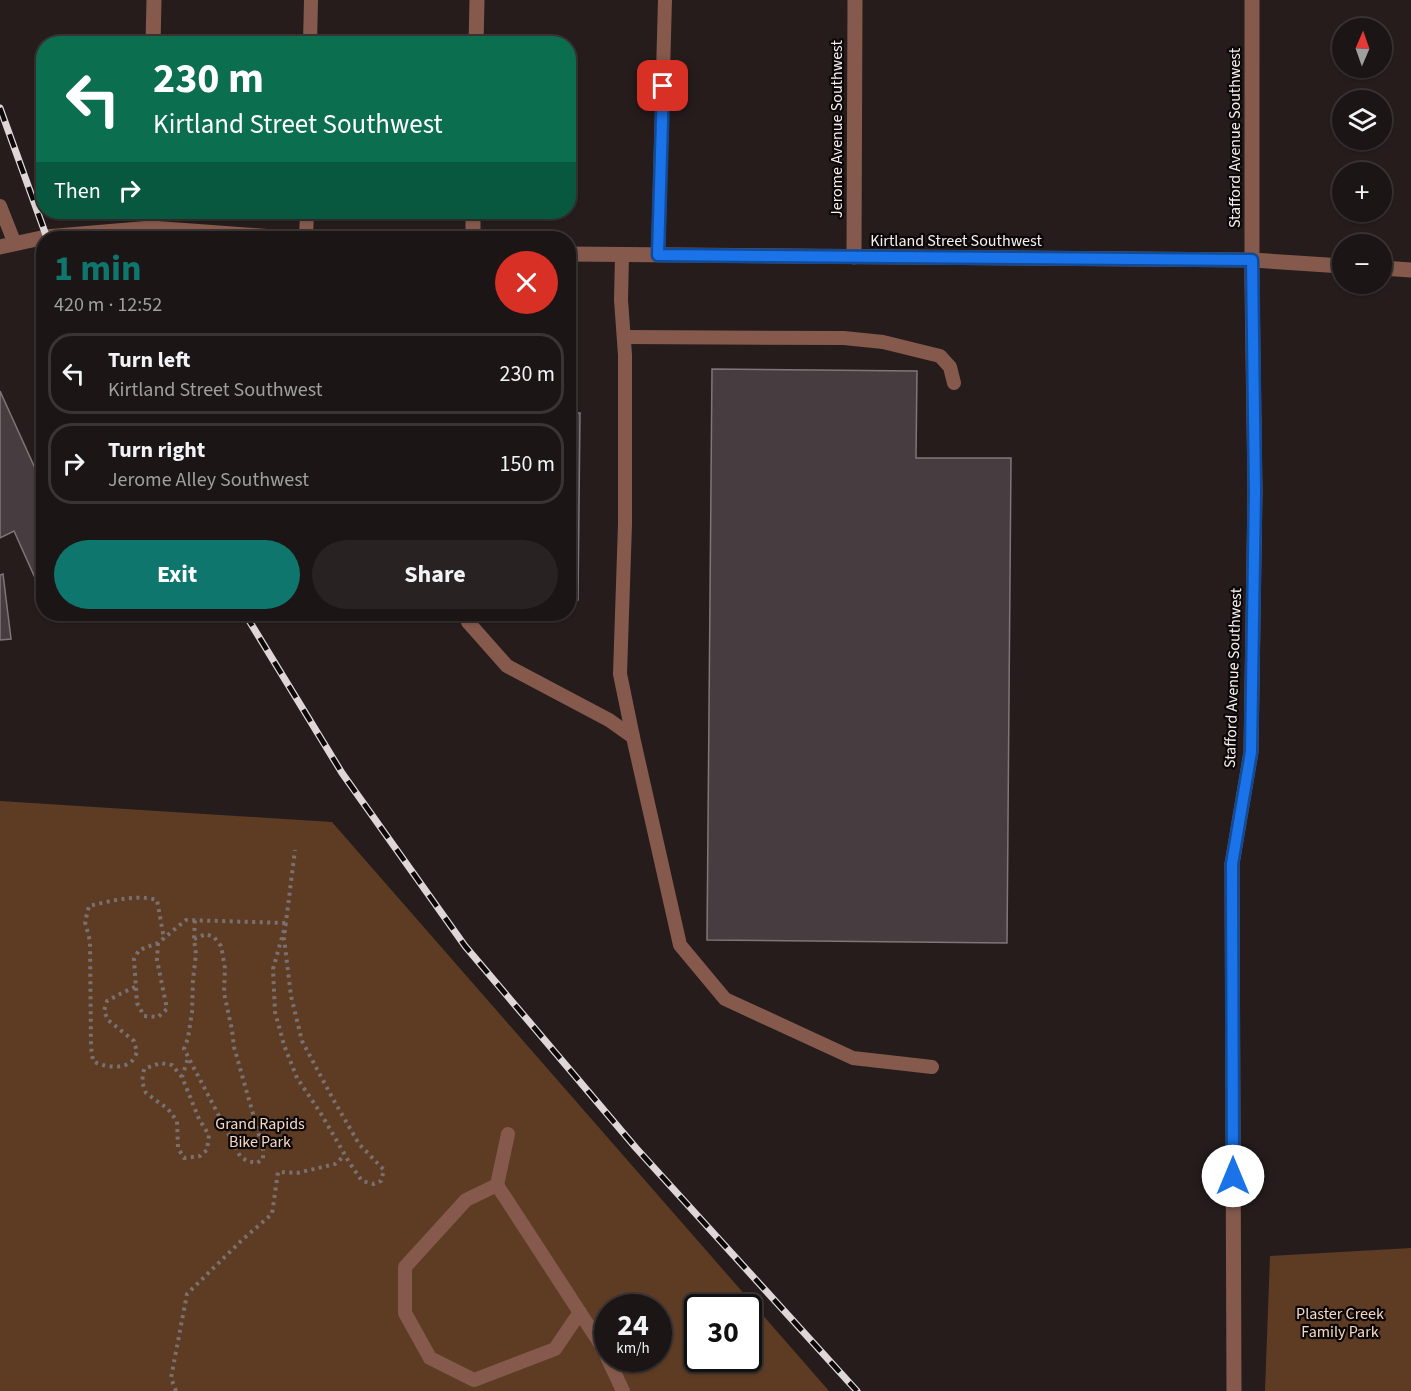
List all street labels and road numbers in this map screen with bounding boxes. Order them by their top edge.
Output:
street label: Jerome Avenue Southwest [826,40,848,218]
street label: Stafford Avenue Southwest [1224,47,1246,228]
street label: Kirtland Street Southwest [870,230,1042,252]
street label: Stafford Avenue Southwest [1219,587,1247,768]

